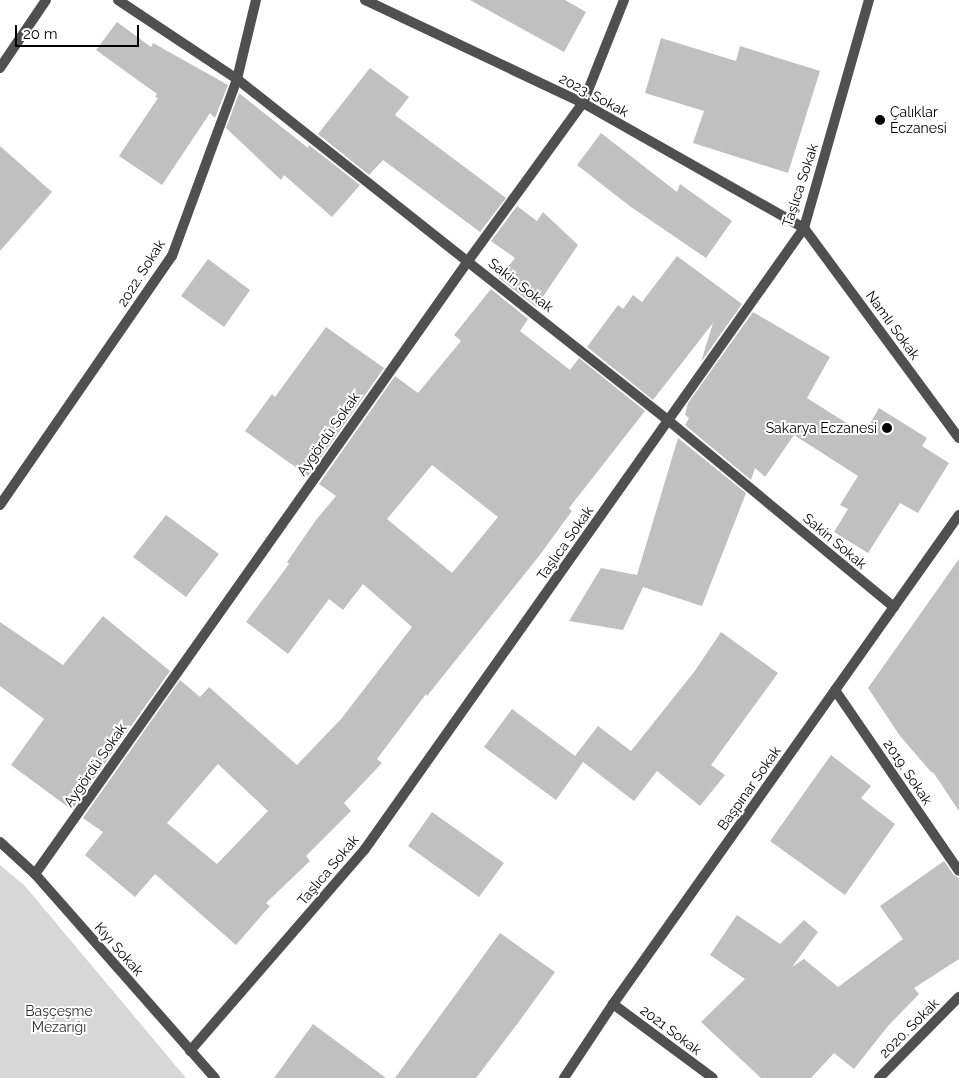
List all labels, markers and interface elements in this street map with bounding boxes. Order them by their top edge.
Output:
scale bar [18,15,141,47]
text: 20 m [23,25,58,43]
street label: 2023. Sokak [556,70,632,120]
place label: Çalıklar Eczanesi [890,104,947,136]
marker: Çalıklar Eczanesi [874,114,886,126]
street label: Taşlıca Sokak [779,141,821,229]
street label: 2022. Sokak [114,236,168,310]
street label: Sakin Sokak [485,254,557,316]
street label: Namlı Sokak [862,287,924,363]
street label: Aygördü Sokak [293,389,363,479]
place label: Sakarya Eczanesi [766,420,877,436]
marker: Sakarya Eczanesi [881,422,893,434]
street label: Taşlıca Sokak [533,503,597,583]
street label: Sakin Sokak [800,510,870,572]
street label: Aygördü Sokak [60,720,130,810]
street label: 2019. Sokak [880,736,936,808]
street label: Başpınar Sokak [714,743,784,833]
street label: Taşlıca Sokak [294,831,362,909]
street label: Kıyı Sokak [91,919,147,979]
street label: 2020. Sokak [876,995,942,1061]
street label: 2021 Sokak [637,1002,705,1058]
park label: Başçeşme Mezarığı [25,1003,93,1036]

